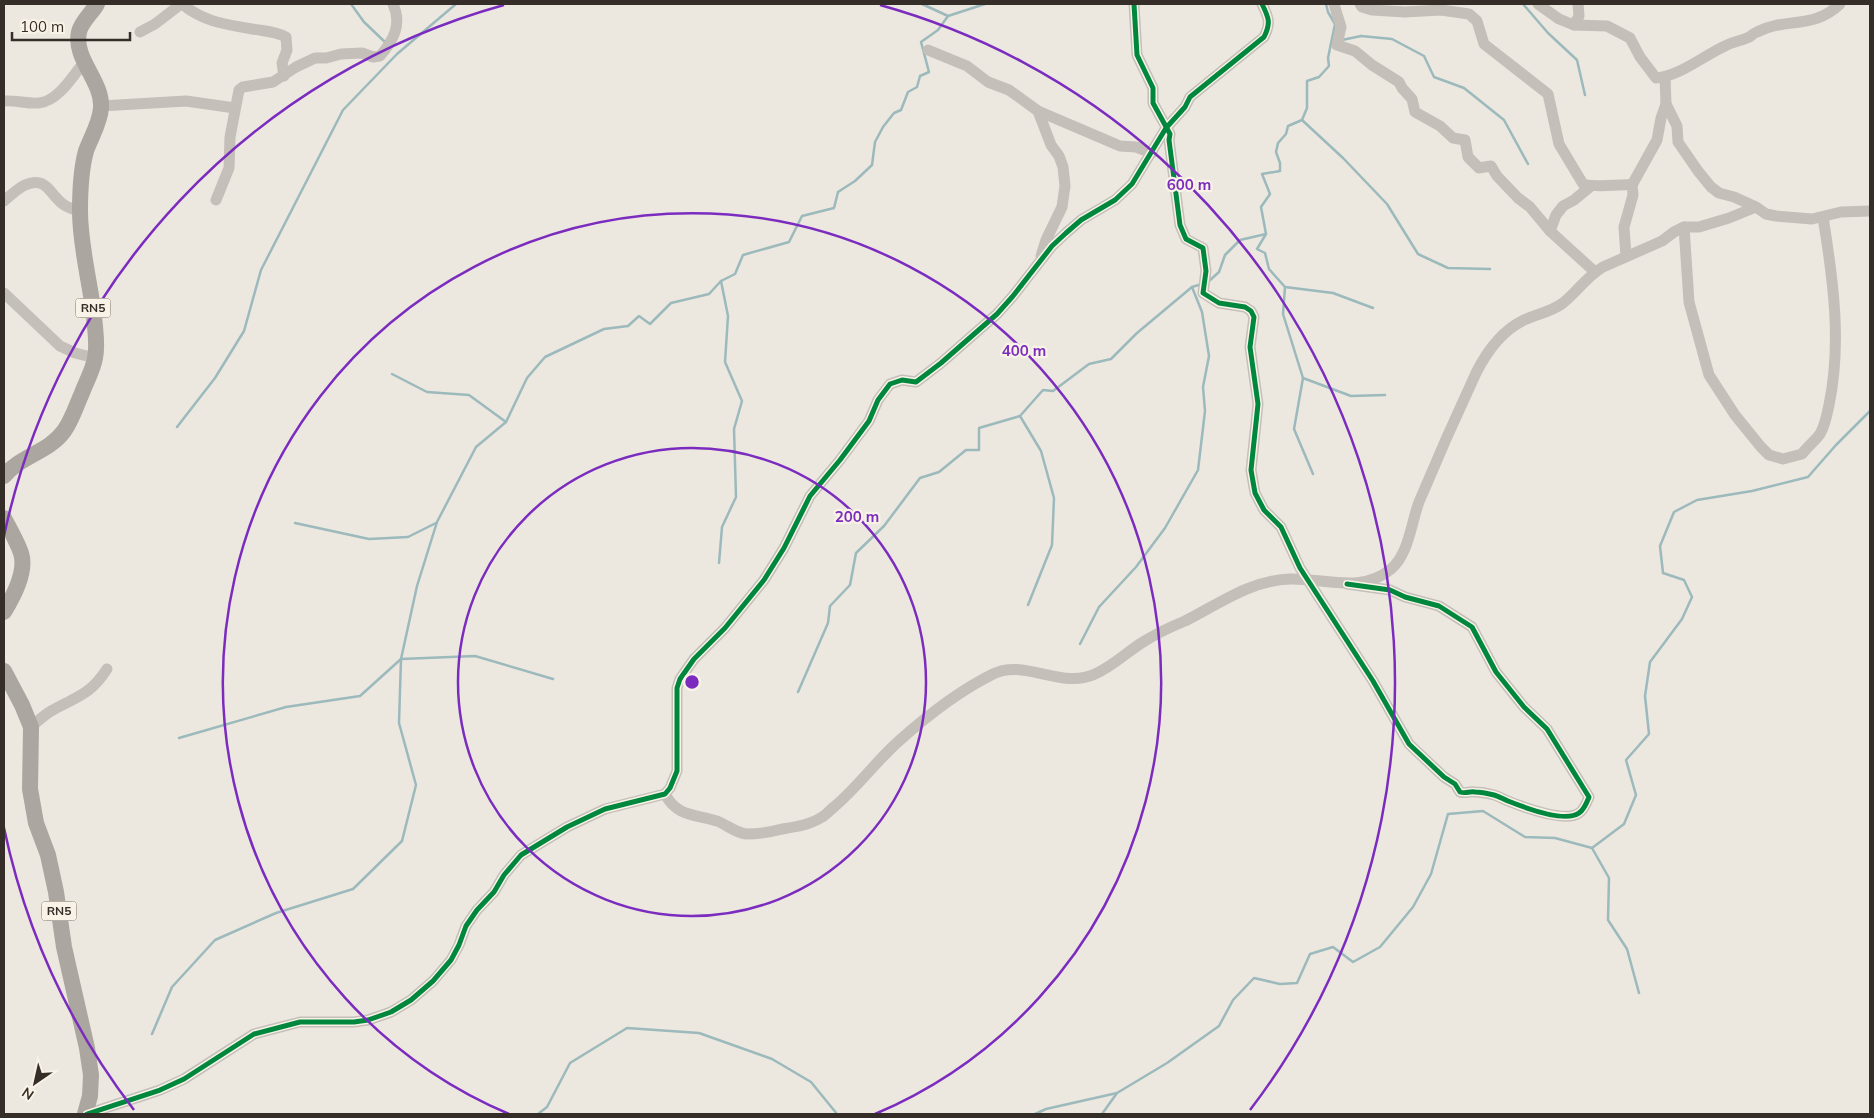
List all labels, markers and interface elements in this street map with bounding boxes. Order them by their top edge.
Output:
scale bar [12,10,130,42]
text: 100 m [20,17,64,36]
text: 600 m [1167,175,1211,194]
road number: RN5 [76,298,110,318]
text: 400 m [1002,341,1046,360]
text: 200 m [835,507,879,526]
centre of rings [683,673,701,691]
road number: RN5 [42,901,76,920]
north arrow [10,1058,60,1108]
text: N [18,1083,37,1104]

